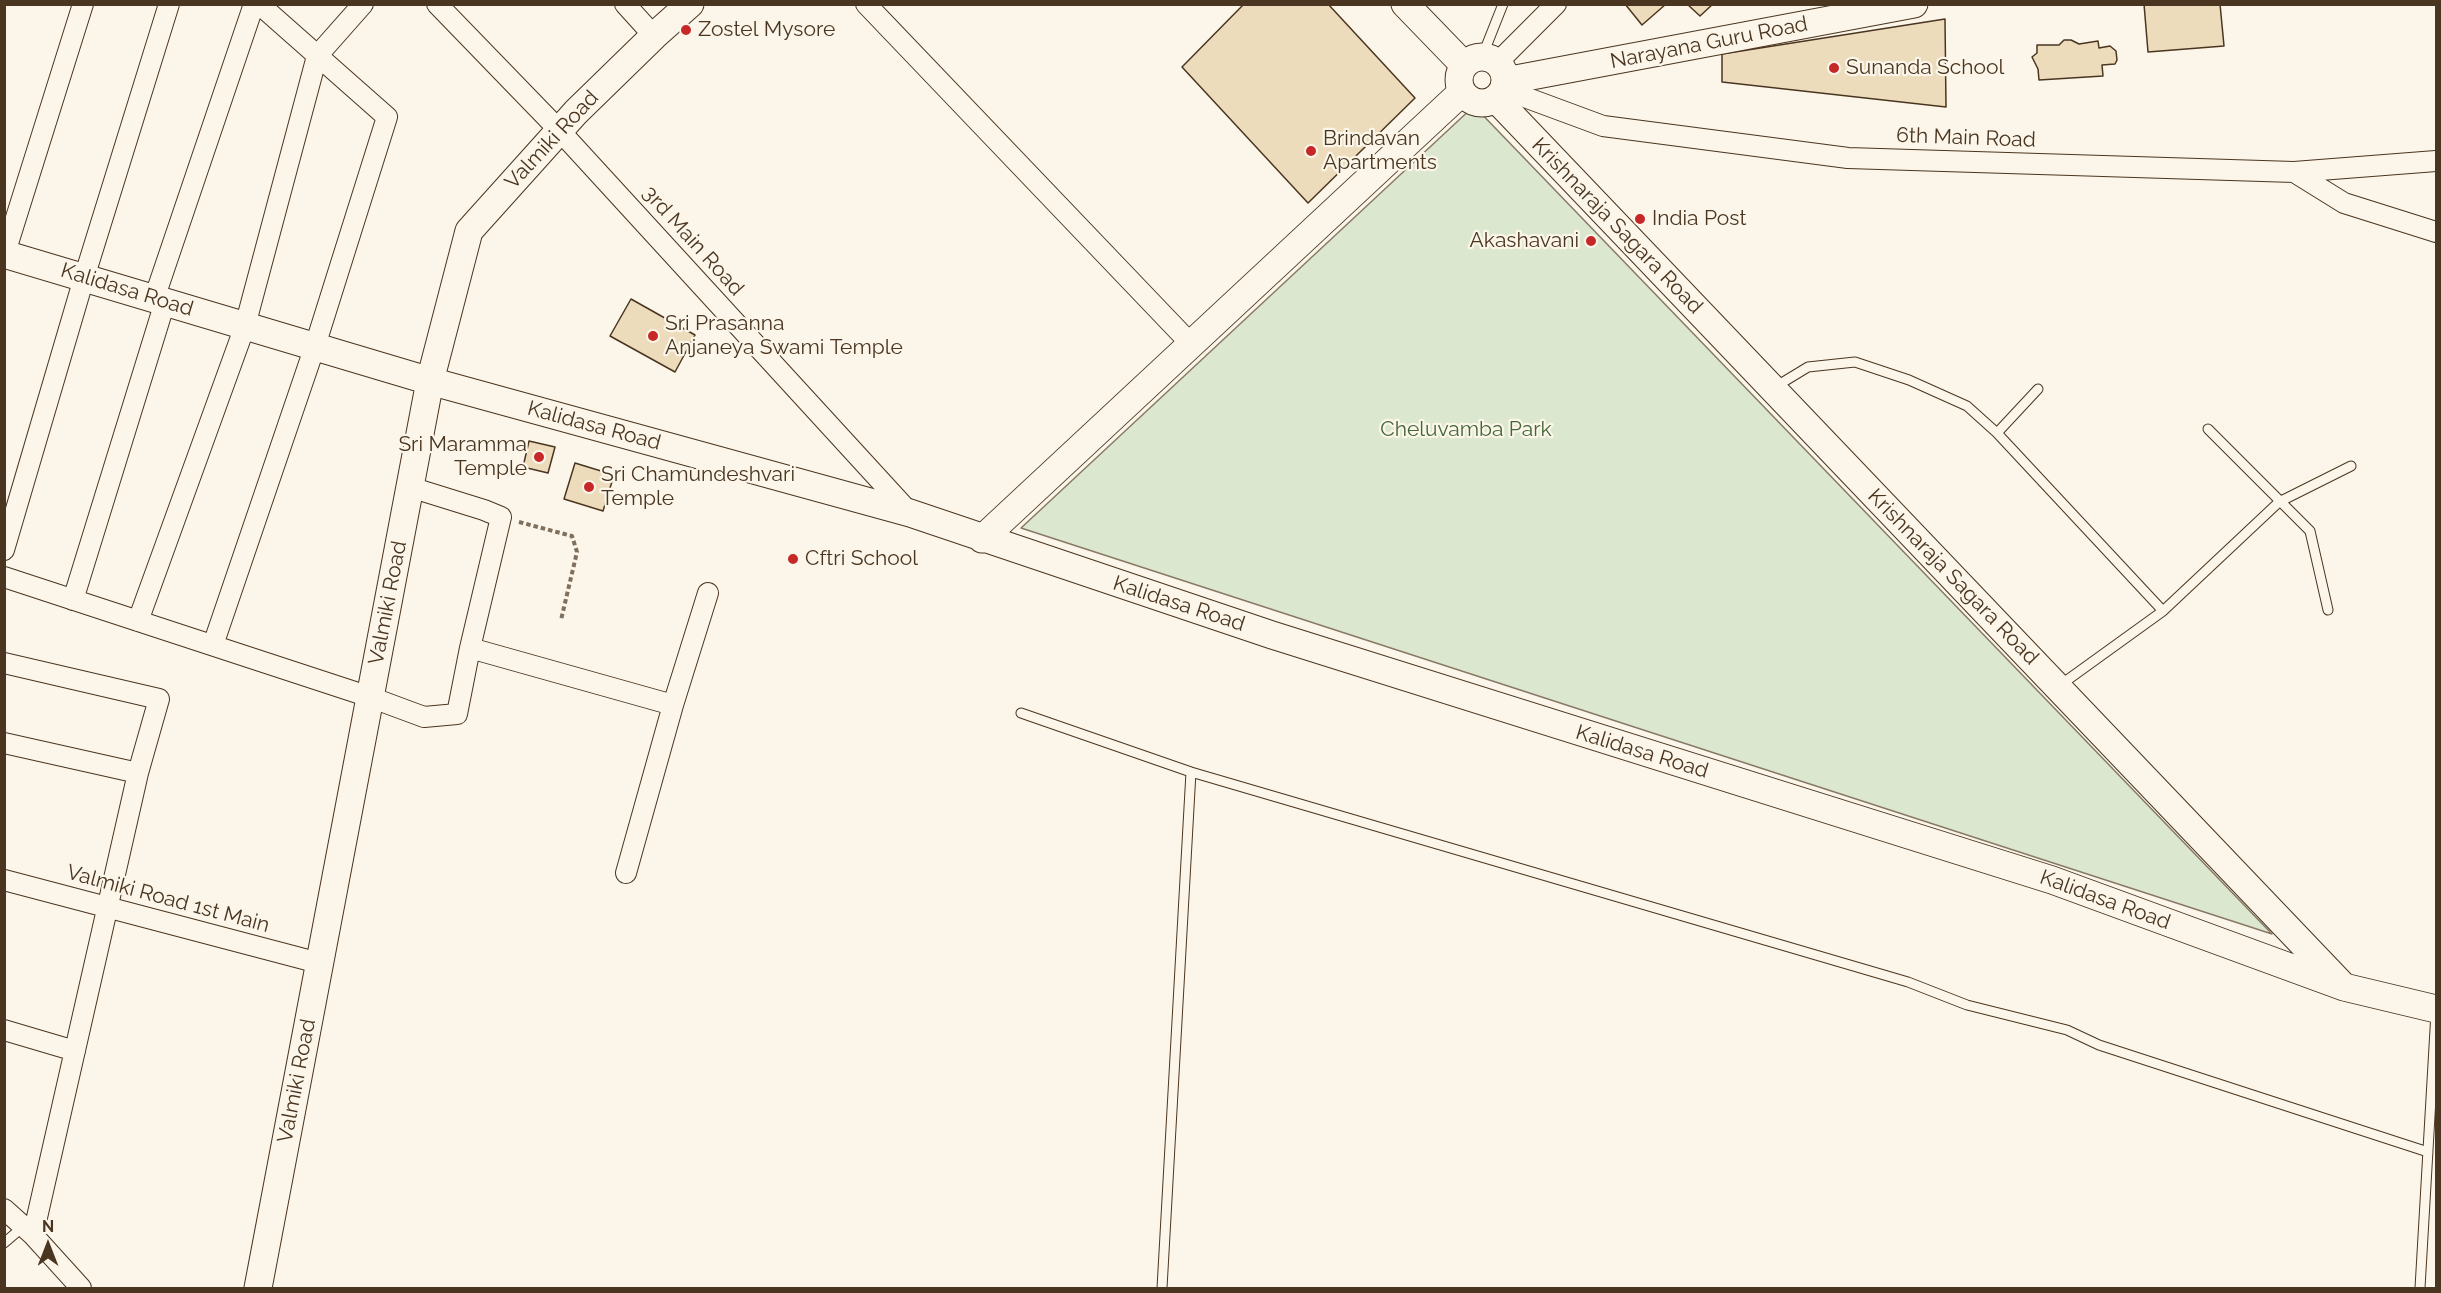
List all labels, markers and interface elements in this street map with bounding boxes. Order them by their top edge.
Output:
street label: Narayana Guru Road [1608,11,1810,75]
place label: Zostel Mysore [698,17,835,43]
marker: Zostel Mysore [679,23,693,37]
place label: Sunanda School [1846,55,2004,81]
marker: Sunanda School [1827,61,1841,75]
street label: Valmiki Road [500,85,604,195]
street label: 6th Main Road [1896,123,2036,153]
place label: Brindavan Apartments [1323,126,1437,176]
street label: Krishnaraja Sagara Road [1526,133,1708,319]
marker: Brindavan Apartments [1304,144,1318,158]
street label: 3rd Main Road [637,181,749,301]
place label: India Post [1652,206,1746,232]
marker: India Post [1633,212,1647,226]
place label: Akashavani [1470,228,1579,254]
marker: Akashavani [1584,234,1598,248]
street label: Kalidasa Road [58,258,196,322]
place label: Sri Prasanna Anjaneya Swami Temple [665,311,903,361]
marker: Sri Prasanna Anjaneya Swami Temple [646,329,660,343]
street label: Kalidasa Road [525,396,663,456]
park label: Cheluvamba Park [1380,417,1552,443]
place label: Sri Maramma Temple [398,432,527,482]
marker: Sri Maramma Temple [532,450,546,464]
place label: Sri Chamundeshvari Temple [601,462,795,512]
marker: Sri Chamundeshvari Temple [582,480,596,494]
street label: Krishnaraja Sagara Road [1862,484,2044,670]
street label: Valmiki Road [364,539,412,667]
place label: Cftri School [805,546,918,572]
marker: Cftri School [786,552,800,566]
street label: Kalidasa Road [1110,571,1248,637]
street label: Kalidasa Road [1573,720,1711,784]
street label: Valmiki Road 1st Main [64,860,272,938]
street label: Kalidasa Road [2036,865,2174,935]
street label: Valmiki Road [273,1017,321,1145]
north arrow [18,1215,78,1275]
text: N [42,1217,54,1236]

